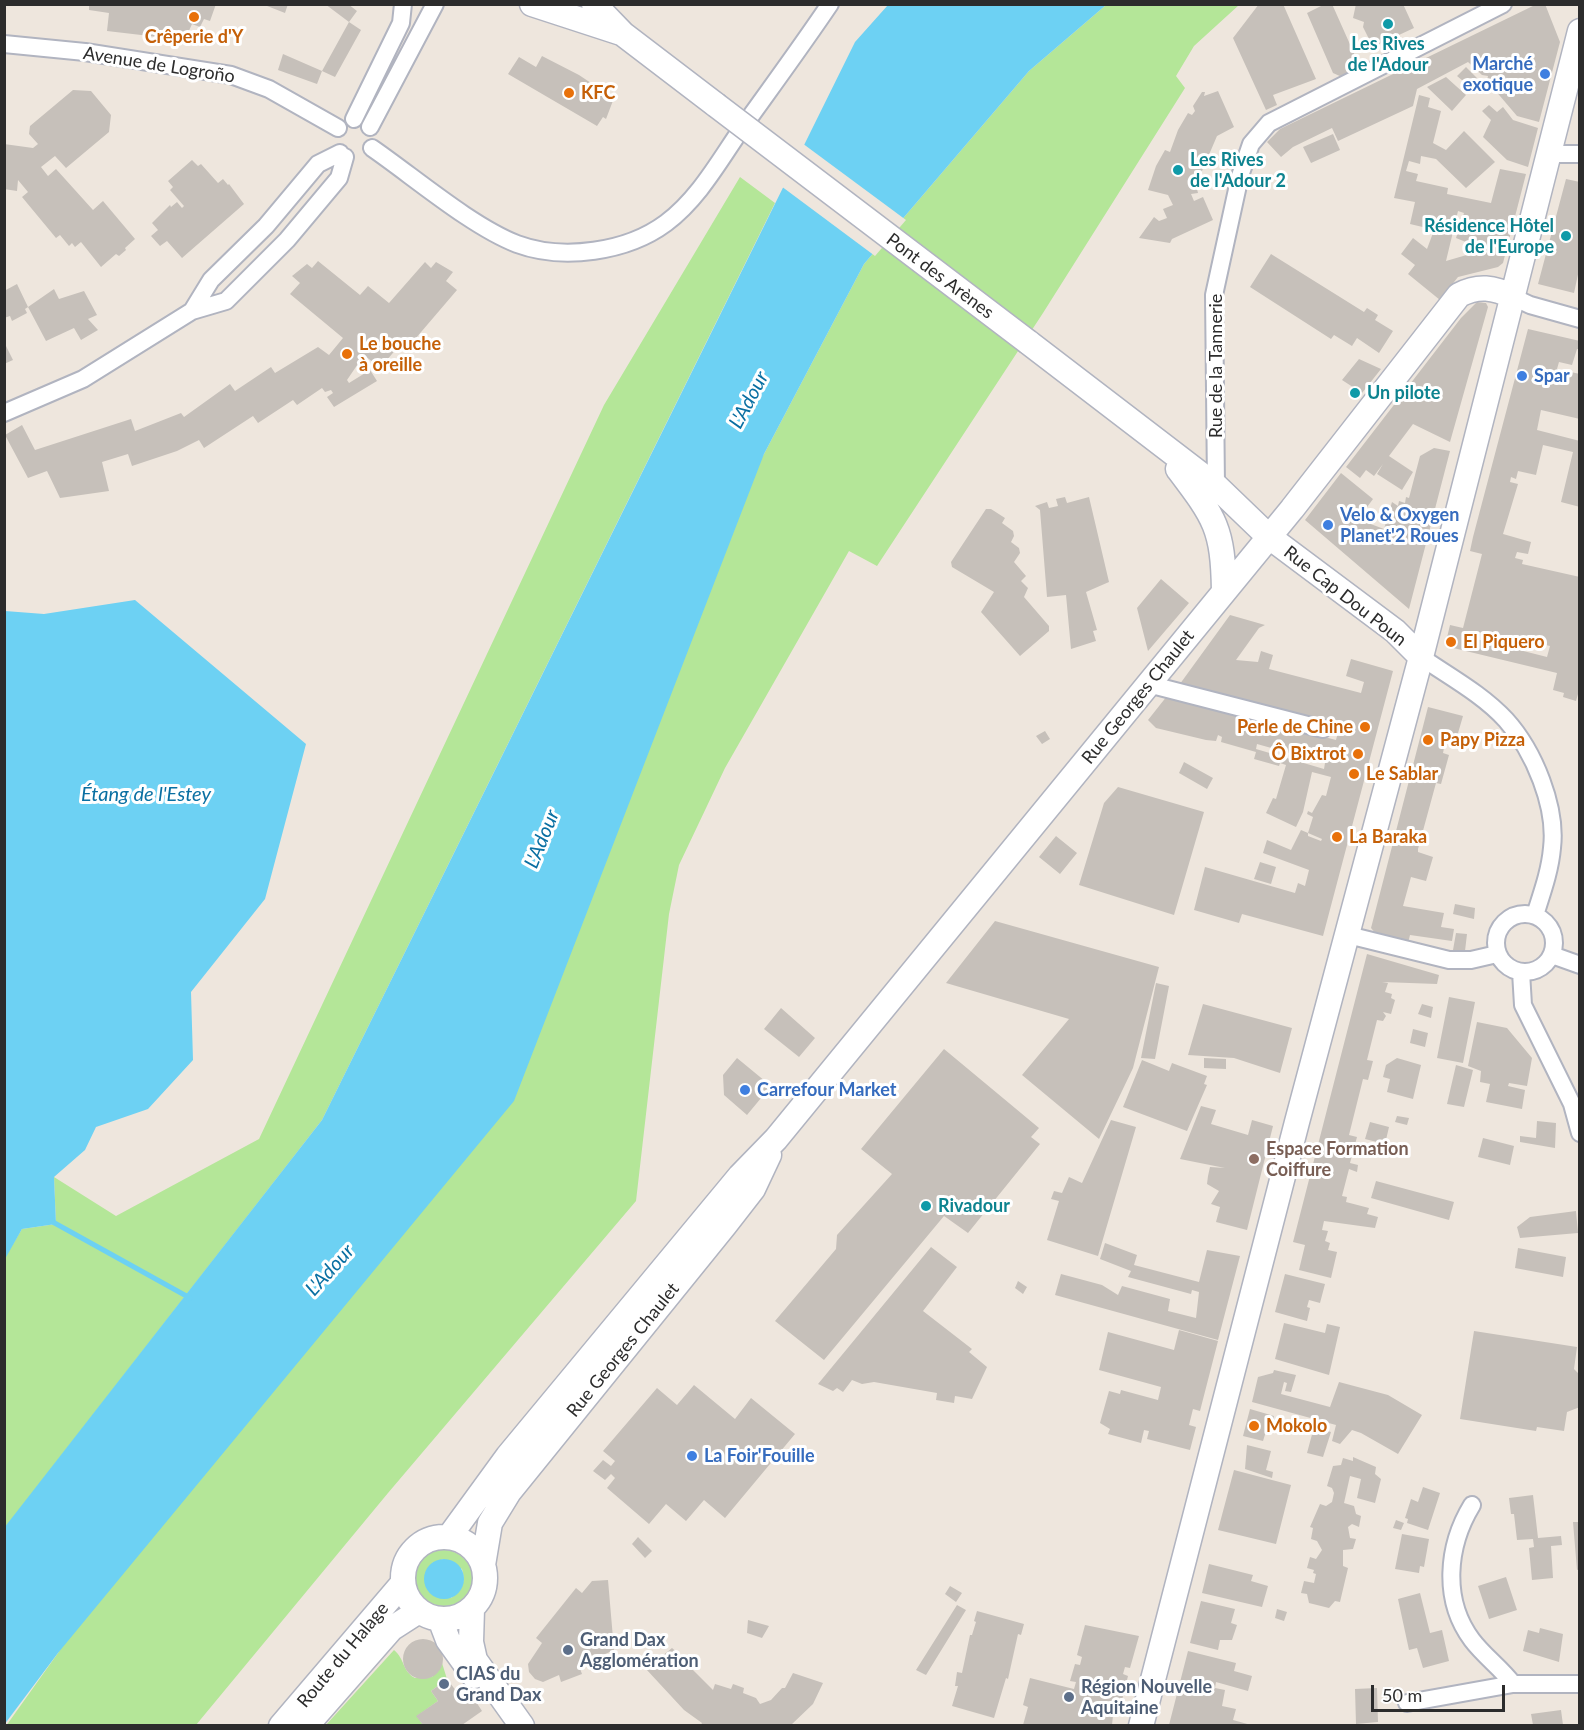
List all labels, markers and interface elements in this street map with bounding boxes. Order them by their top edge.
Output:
marker: Crêperie d'Y [187,10,201,24]
marker: Les Rives de l'Adour [1381,17,1395,31]
place label: Crêperie d'Y [145,26,243,48]
place label: Les Rives de l'Adour [1347,33,1429,76]
street label: Avenue de Logroño [82,42,236,88]
place label: Marché exotique [1463,53,1533,96]
marker: Marché exotique [1538,67,1552,81]
place label: KFC [581,82,615,104]
marker: KFC [562,86,576,100]
place label: Les Rives de l'Adour 2 [1190,149,1286,192]
marker: Les Rives de l'Adour 2 [1171,163,1185,177]
place label: Résidence Hôtel de l'Europe [1424,215,1554,258]
street label: Pont des Arènes [882,229,998,323]
marker: Résidence Hôtel de l'Europe [1559,229,1573,243]
street label: Rue de la Tannerie [1205,294,1227,438]
place label: Le bouche à oreille [359,333,441,376]
marker: Le bouche à oreille [340,347,354,361]
place label: Spar [1534,365,1570,387]
water label: L'Adour [724,367,774,433]
marker: Spar [1515,369,1529,383]
place label: Un pilote [1367,382,1440,404]
marker: Un pilote [1348,386,1362,400]
place label: Velo & Oxygen Planet'2 Roues [1340,504,1459,546]
marker: Velo & Oxygen Planet'2 Roues [1321,518,1335,532]
street label: Rue Cap Dou Poun [1279,541,1411,651]
street label: Rue Georges Chaulet [1077,626,1199,768]
place label: El Piquero [1463,631,1545,653]
marker: El Piquero [1444,635,1458,649]
place label: Perle de Chine [1237,716,1353,738]
marker: Perle de Chine [1358,720,1372,734]
place label: Papy Pizza [1440,729,1525,751]
marker: Papy Pizza [1421,733,1435,747]
place label: Ô Bixtrot [1271,743,1346,765]
marker: Ô Bixtrot [1351,747,1365,761]
place label: Le Sablar [1366,763,1438,785]
marker: Le Sablar [1347,767,1361,781]
water label: Étang de l'Estey [81,783,211,807]
water label: L'Adour [519,806,565,872]
place label: La Baraka [1349,826,1427,848]
marker: La Baraka [1330,830,1344,844]
place label: Carrefour Market [757,1079,896,1101]
marker: Carrefour Market [738,1083,752,1097]
place label: Espace Formation Coiffure [1266,1138,1409,1180]
marker: Espace Formation Coiffure [1247,1152,1261,1166]
place label: Rivadour [938,1195,1010,1217]
marker: Rivadour [919,1199,933,1213]
water label: L'Adour [301,1239,359,1301]
street label: Rue Georges Chaulet [562,1279,684,1421]
place label: Mokolo [1266,1415,1327,1437]
marker: Mokolo [1247,1419,1261,1433]
place label: La Foir'Fouille [704,1445,815,1467]
marker: La Foir'Fouille [685,1449,699,1463]
street label: Route du Halage [293,1598,393,1712]
place label: Grand Dax Agglomération [580,1629,699,1672]
marker: Grand Dax Agglomération [561,1643,575,1657]
place label: CIAS du Grand Dax [456,1663,541,1706]
scale bar [1374,1673,1508,1711]
place label: Région Nouvelle Aquitaine [1081,1676,1212,1718]
marker: CIAS du Grand Dax [437,1677,451,1691]
text: 50 m [1382,1684,1422,1706]
marker: Région Nouvelle Aquitaine [1062,1690,1076,1704]

